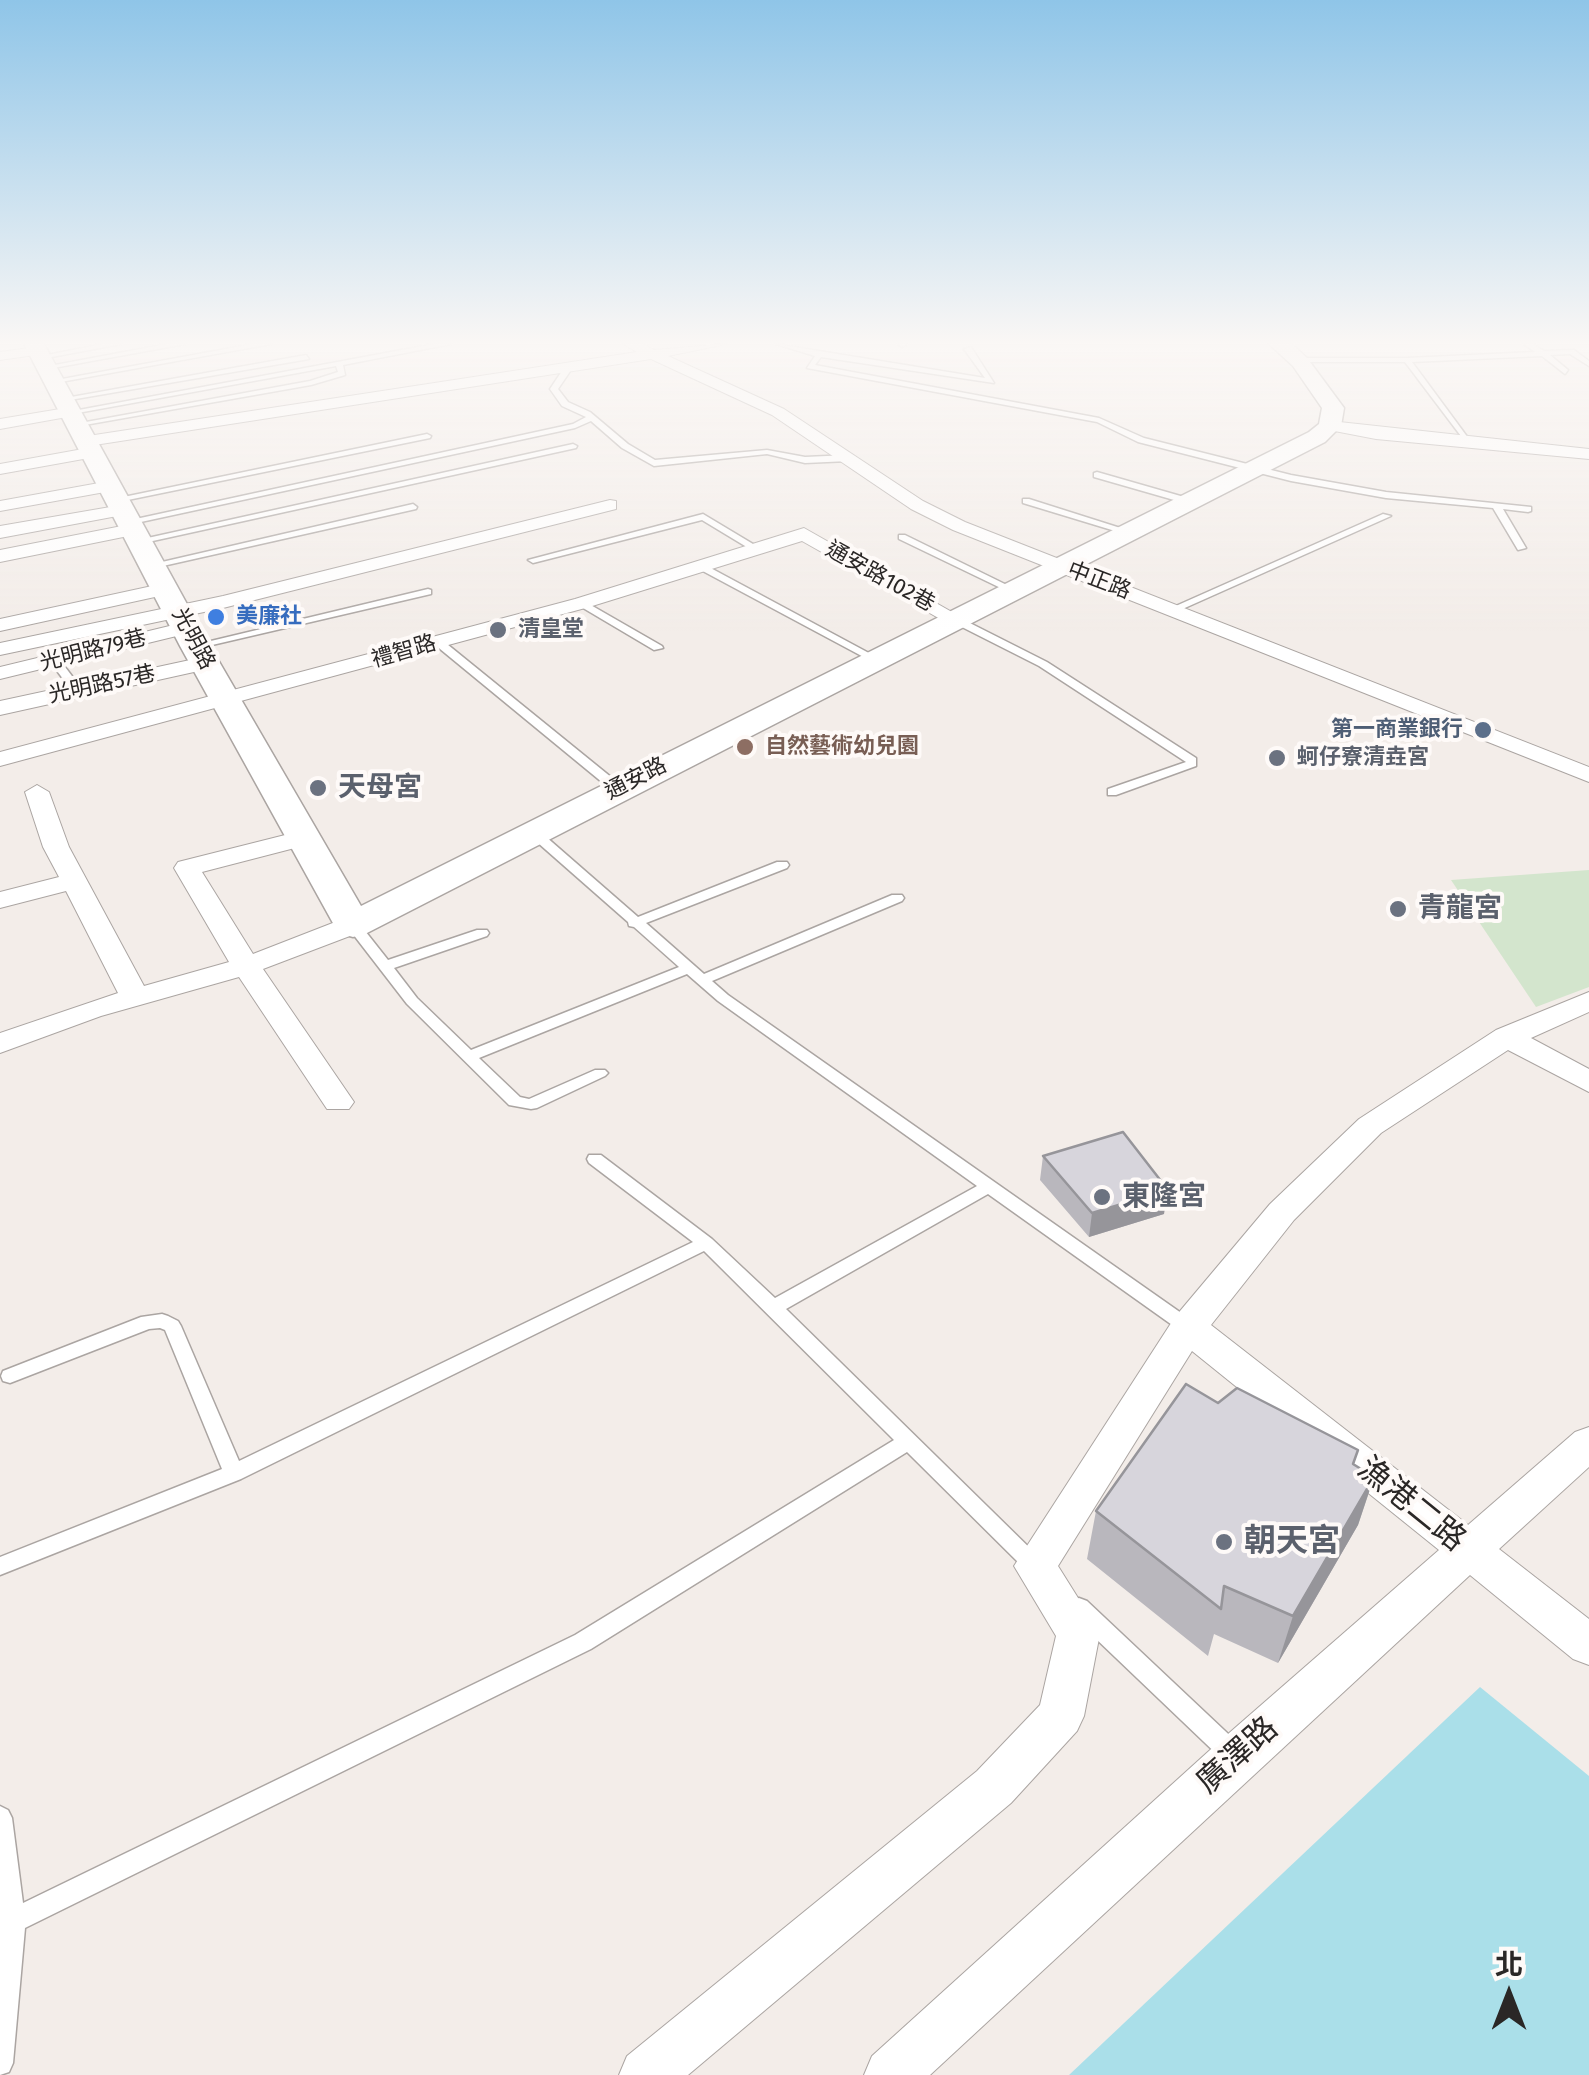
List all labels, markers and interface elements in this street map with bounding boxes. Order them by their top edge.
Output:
street label: 通安路102巷 [821,536,939,618]
street label: 中正路 [1063,557,1135,605]
street label: 光明路 [166,604,220,674]
place label: 美廉社 [236,604,302,630]
marker: 美廉社 [205,606,227,628]
place label: 清皇堂 [518,617,584,643]
marker: 清皇堂 [487,619,509,641]
street label: 光明路79巷 [37,625,149,677]
street label: 禮智路 [369,630,439,674]
street label: 光明路57巷 [46,661,158,709]
place label: 第一商業銀行 [1331,717,1463,743]
marker: 第一商業銀行 [1472,719,1494,741]
place label: 自然藝術幼兒園 [765,734,919,760]
marker: 自然藝術幼兒園 [734,736,756,758]
place label: 蚵仔寮清垚宮 [1297,745,1429,771]
marker: 蚵仔寮清垚宮 [1266,747,1288,769]
street label: 通安路 [601,752,671,806]
place label: 天母宮 [338,771,422,805]
marker: 天母宮 [307,777,329,799]
place label: 青龍宮 [1418,892,1502,926]
marker: 青龍宮 [1387,898,1409,920]
place label: 東隆宮 [1122,1180,1206,1214]
marker: 東隆宮 [1091,1186,1113,1208]
street label: 漁港二路 [1349,1450,1473,1560]
place label: 朝天宮 [1244,1523,1340,1561]
marker: 朝天宮 [1213,1531,1235,1553]
street label: 廣澤路 [1189,1710,1287,1802]
north arrow [1459,1945,1559,2045]
text: 北 [1495,1948,1523,1981]

